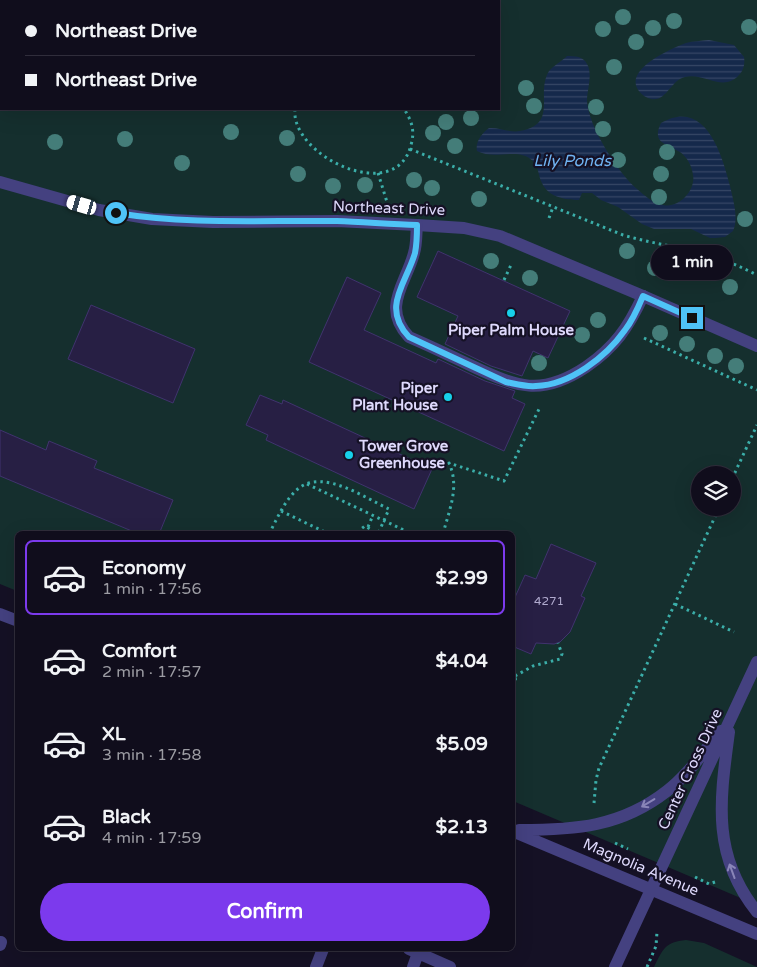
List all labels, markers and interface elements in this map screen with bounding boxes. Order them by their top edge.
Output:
text: Northeast Drive [55,20,197,42]
text: Northeast Drive [55,69,197,91]
water label: Lily Ponds [533,151,612,171]
car [65,194,98,216]
street label: Northeast Drive [333,197,445,219]
route start [105,202,127,224]
callout: 1 min [651,246,733,280]
text: 1 min [671,252,713,272]
marker: Piper Palm House [505,307,517,319]
route end [681,307,703,329]
place label: Piper Palm House [448,321,574,340]
place label: Piper Plant House [352,379,438,414]
marker: Piper Plant House [442,391,454,403]
place label: Tower Grove Greenhouse [358,437,449,472]
marker: Tower Grove Greenhouse [343,449,355,461]
map controls [691,466,741,516]
button: layers [691,466,741,516]
icon: car [42,555,87,600]
text: Economy [102,557,186,579]
text: $2.99 [436,567,488,589]
text: 1 min · 17:56 [102,579,201,599]
house number: 4271 [534,594,564,608]
icon: car [42,638,87,683]
text: Comfort [102,640,176,662]
text: $4.04 [436,650,488,672]
text: 2 min · 17:57 [102,662,201,682]
street label: Center Cross Drive [654,706,726,832]
icon: car [42,721,87,766]
text: XL [102,723,126,745]
text: $5.09 [436,733,488,755]
text: 3 min · 17:58 [102,745,201,765]
one-way arrow [641,799,655,809]
icon: car [42,804,87,849]
text: Black [102,806,151,828]
text: $2.13 [436,816,488,838]
text: 4 min · 17:59 [102,828,201,848]
street label: Magnolia Avenue [580,834,702,900]
one-way arrow [727,863,736,879]
button: Confirm [40,883,490,941]

